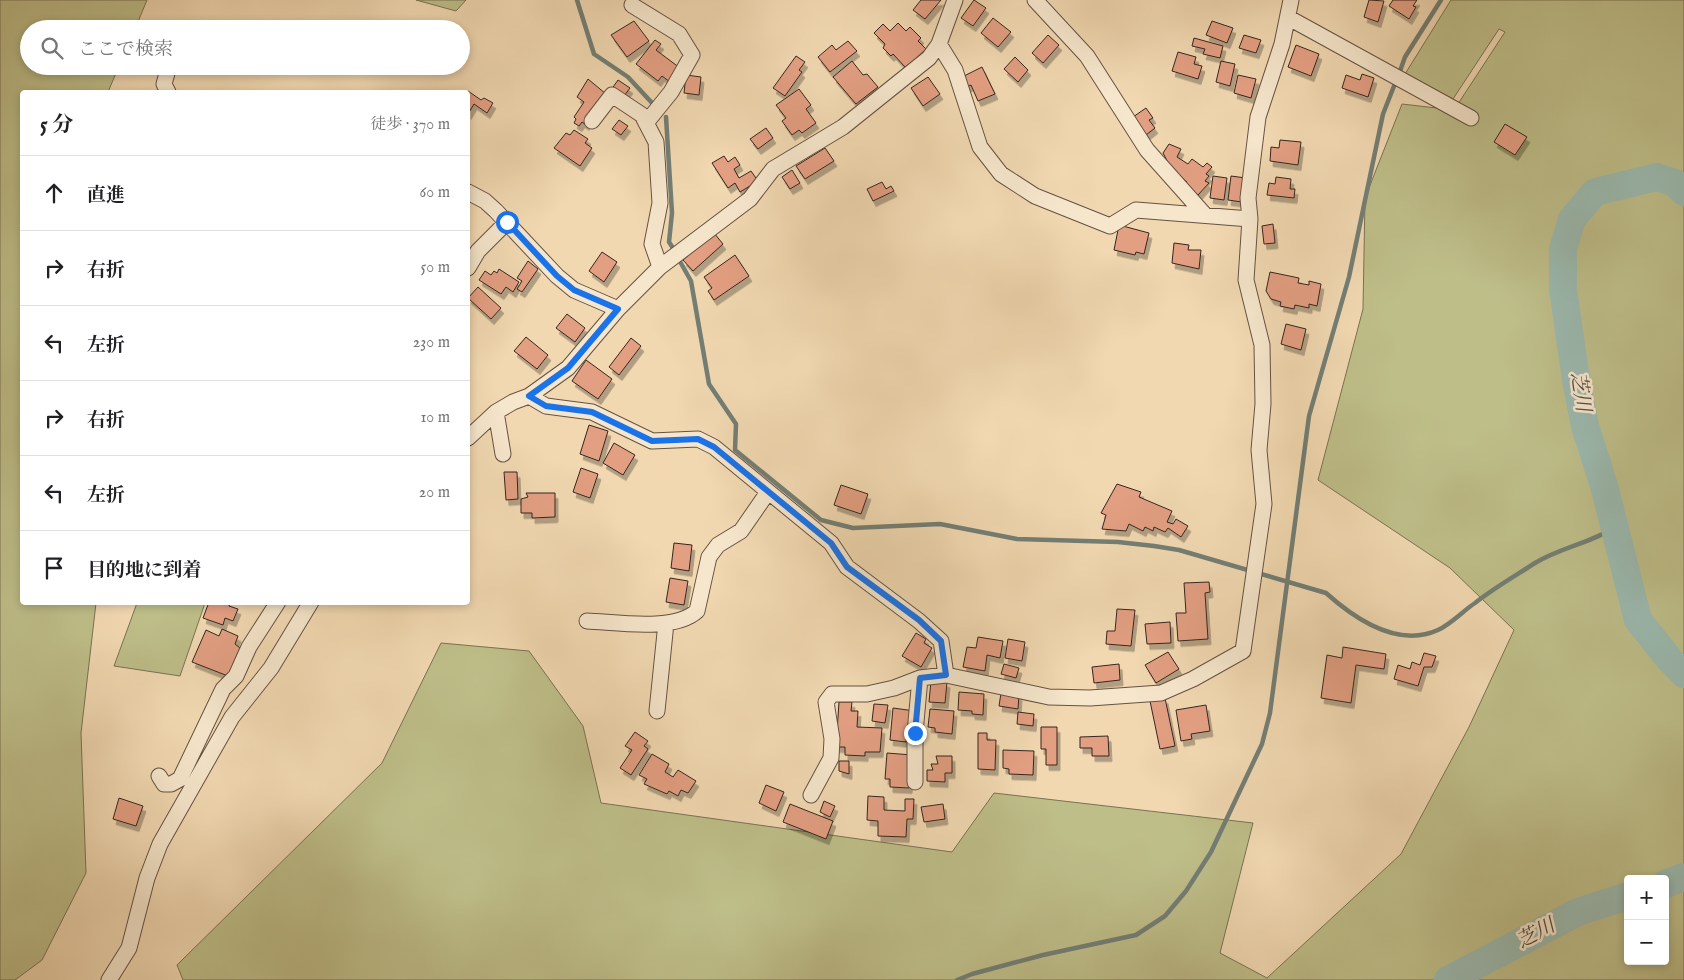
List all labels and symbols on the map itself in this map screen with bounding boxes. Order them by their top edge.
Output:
route start [496,211,519,234]
water label: 芝川 [1565,370,1596,416]
route end [904,722,927,745]
water label: 芝川 [1512,913,1561,954]

